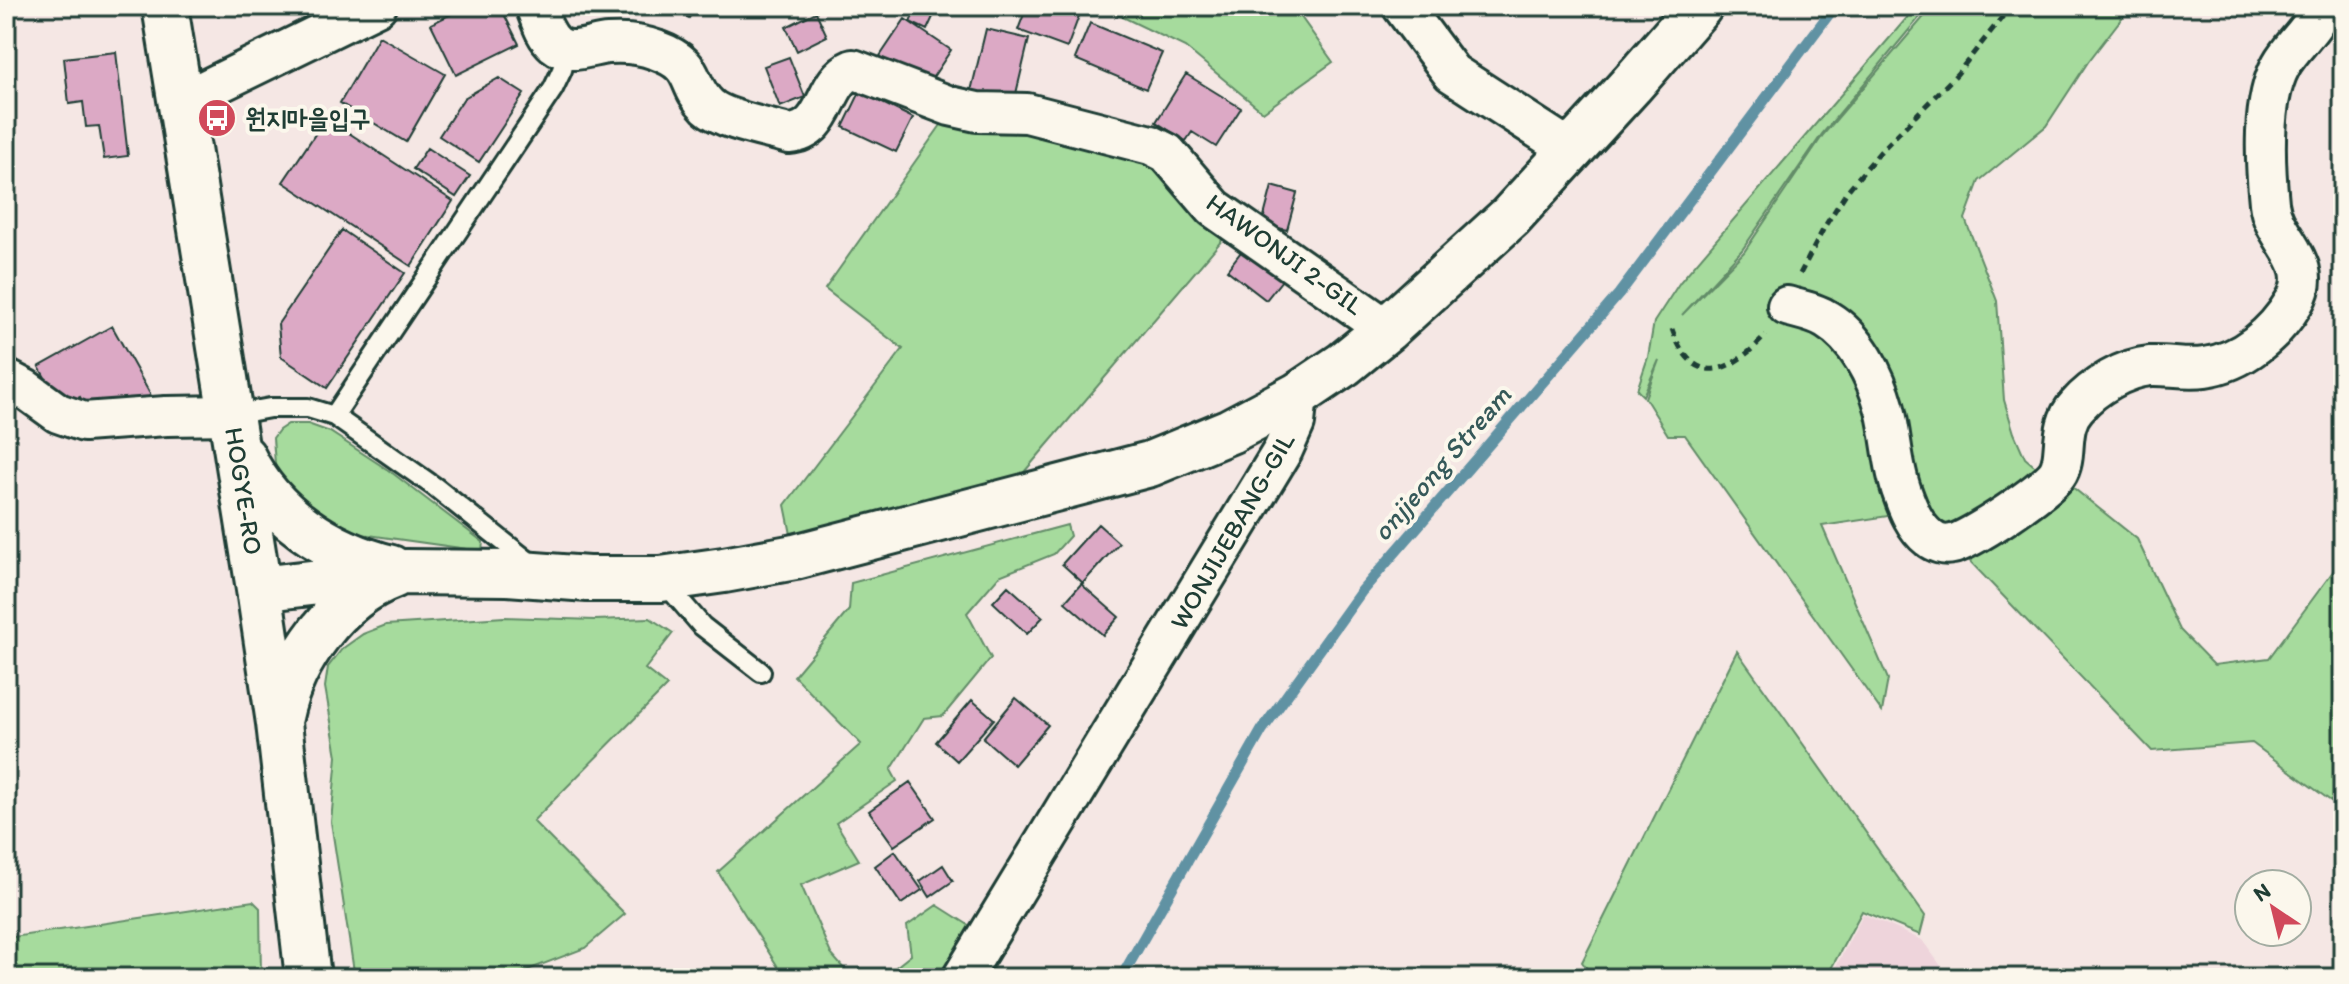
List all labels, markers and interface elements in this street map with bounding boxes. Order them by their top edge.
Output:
bus stop icon: 원지마을입구 [196,97,238,139]
place label: 원지마을입구 [245,102,371,134]
street label: HAWONJI 2-GIL [1200,186,1370,322]
water label: onjjeong Stream [1364,378,1518,548]
street label: HOGYE-RO [218,425,270,557]
street label: WONJIJEBANG-GIL [1163,427,1301,635]
north arrow [2233,868,2313,948]
text: N [2248,877,2276,907]

